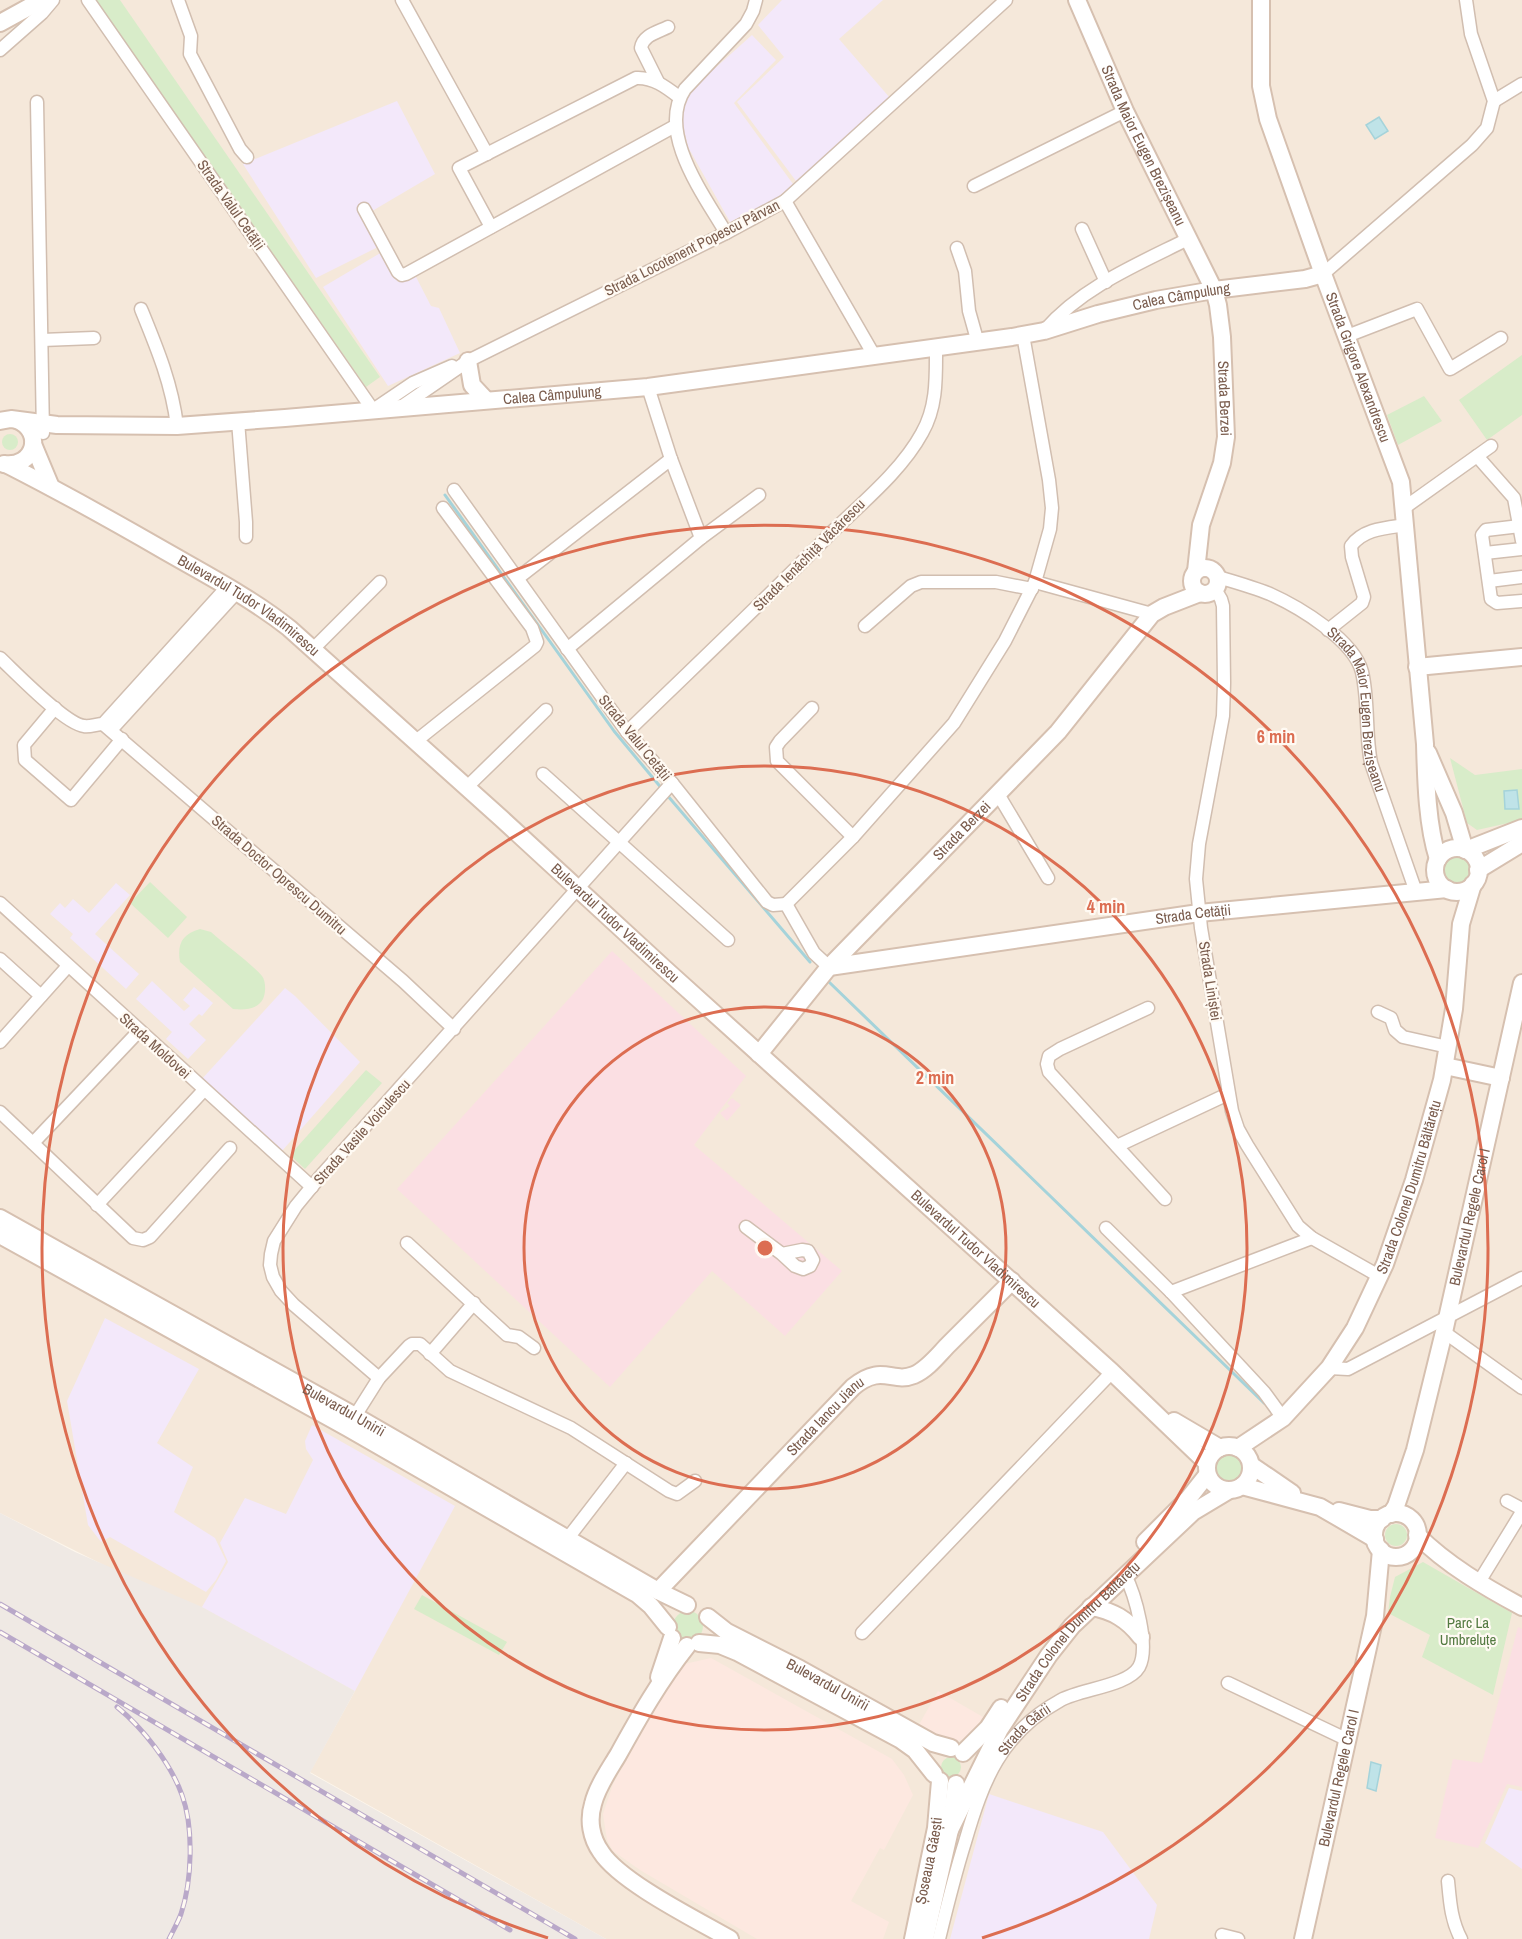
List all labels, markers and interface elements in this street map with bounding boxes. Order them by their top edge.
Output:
street label: Strada Maior Eugen Brezișeanu [1096,62,1191,229]
street label: Strada Valul Cetății [192,155,270,254]
street label: Strada Locotenent Popescu Pârvan [600,194,783,301]
street label: Calea Câmpulung [1130,277,1231,315]
street label: Strada Grigore Alexandrescu [1321,289,1396,445]
street label: Strada Berzei [1213,360,1237,436]
street label: Calea Câmpulung [502,380,602,409]
street label: Strada Ienăchiță Văcărescu [748,494,869,615]
street label: Bulevardul Tudor Vladimirescu [174,549,324,661]
street label: Strada Maior Eugen Brezișeanu [1323,622,1391,795]
street label: Strada Valul Cetății [594,690,677,785]
text: 6 min [1257,724,1295,749]
street label: Strada Berzei [928,796,995,865]
street label: Strada Doctor Oprescu Dumitru [207,810,351,939]
street label: Bulevardul Tudor Vladimirescu [547,858,684,987]
text: 4 min [1087,894,1125,919]
street label: Strada Cetății [1154,899,1232,929]
street label: Strada Liniștei [1194,940,1227,1022]
street label: Strada Moldovei [115,1008,196,1083]
text: 2 min [916,1065,954,1090]
street label: Strada Vasile Voiculescu [308,1074,415,1189]
street label: Strada Colonel Dumitru Băltărețu [1371,1098,1446,1277]
street label: Bulevardul Regele Carol I [1444,1146,1495,1288]
street label: Bulevardul Tudor Vladimirescu [907,1185,1045,1313]
centre of rings [755,1238,775,1258]
street label: Strada Iancu Jianu [782,1371,868,1460]
street label: Bulevardul Unirii [299,1378,389,1441]
street label: Strada Colonel Dumitru Băltărețu [1010,1556,1145,1706]
park label: Parc La Umbreluțe [1440,1612,1497,1650]
street label: Bulevardul Unirii [783,1653,873,1716]
street label: Strada Gării [992,1698,1055,1759]
street label: Bulevardul Regele Carol I [1313,1707,1364,1849]
street label: Șoseaua Găești [910,1816,947,1906]

